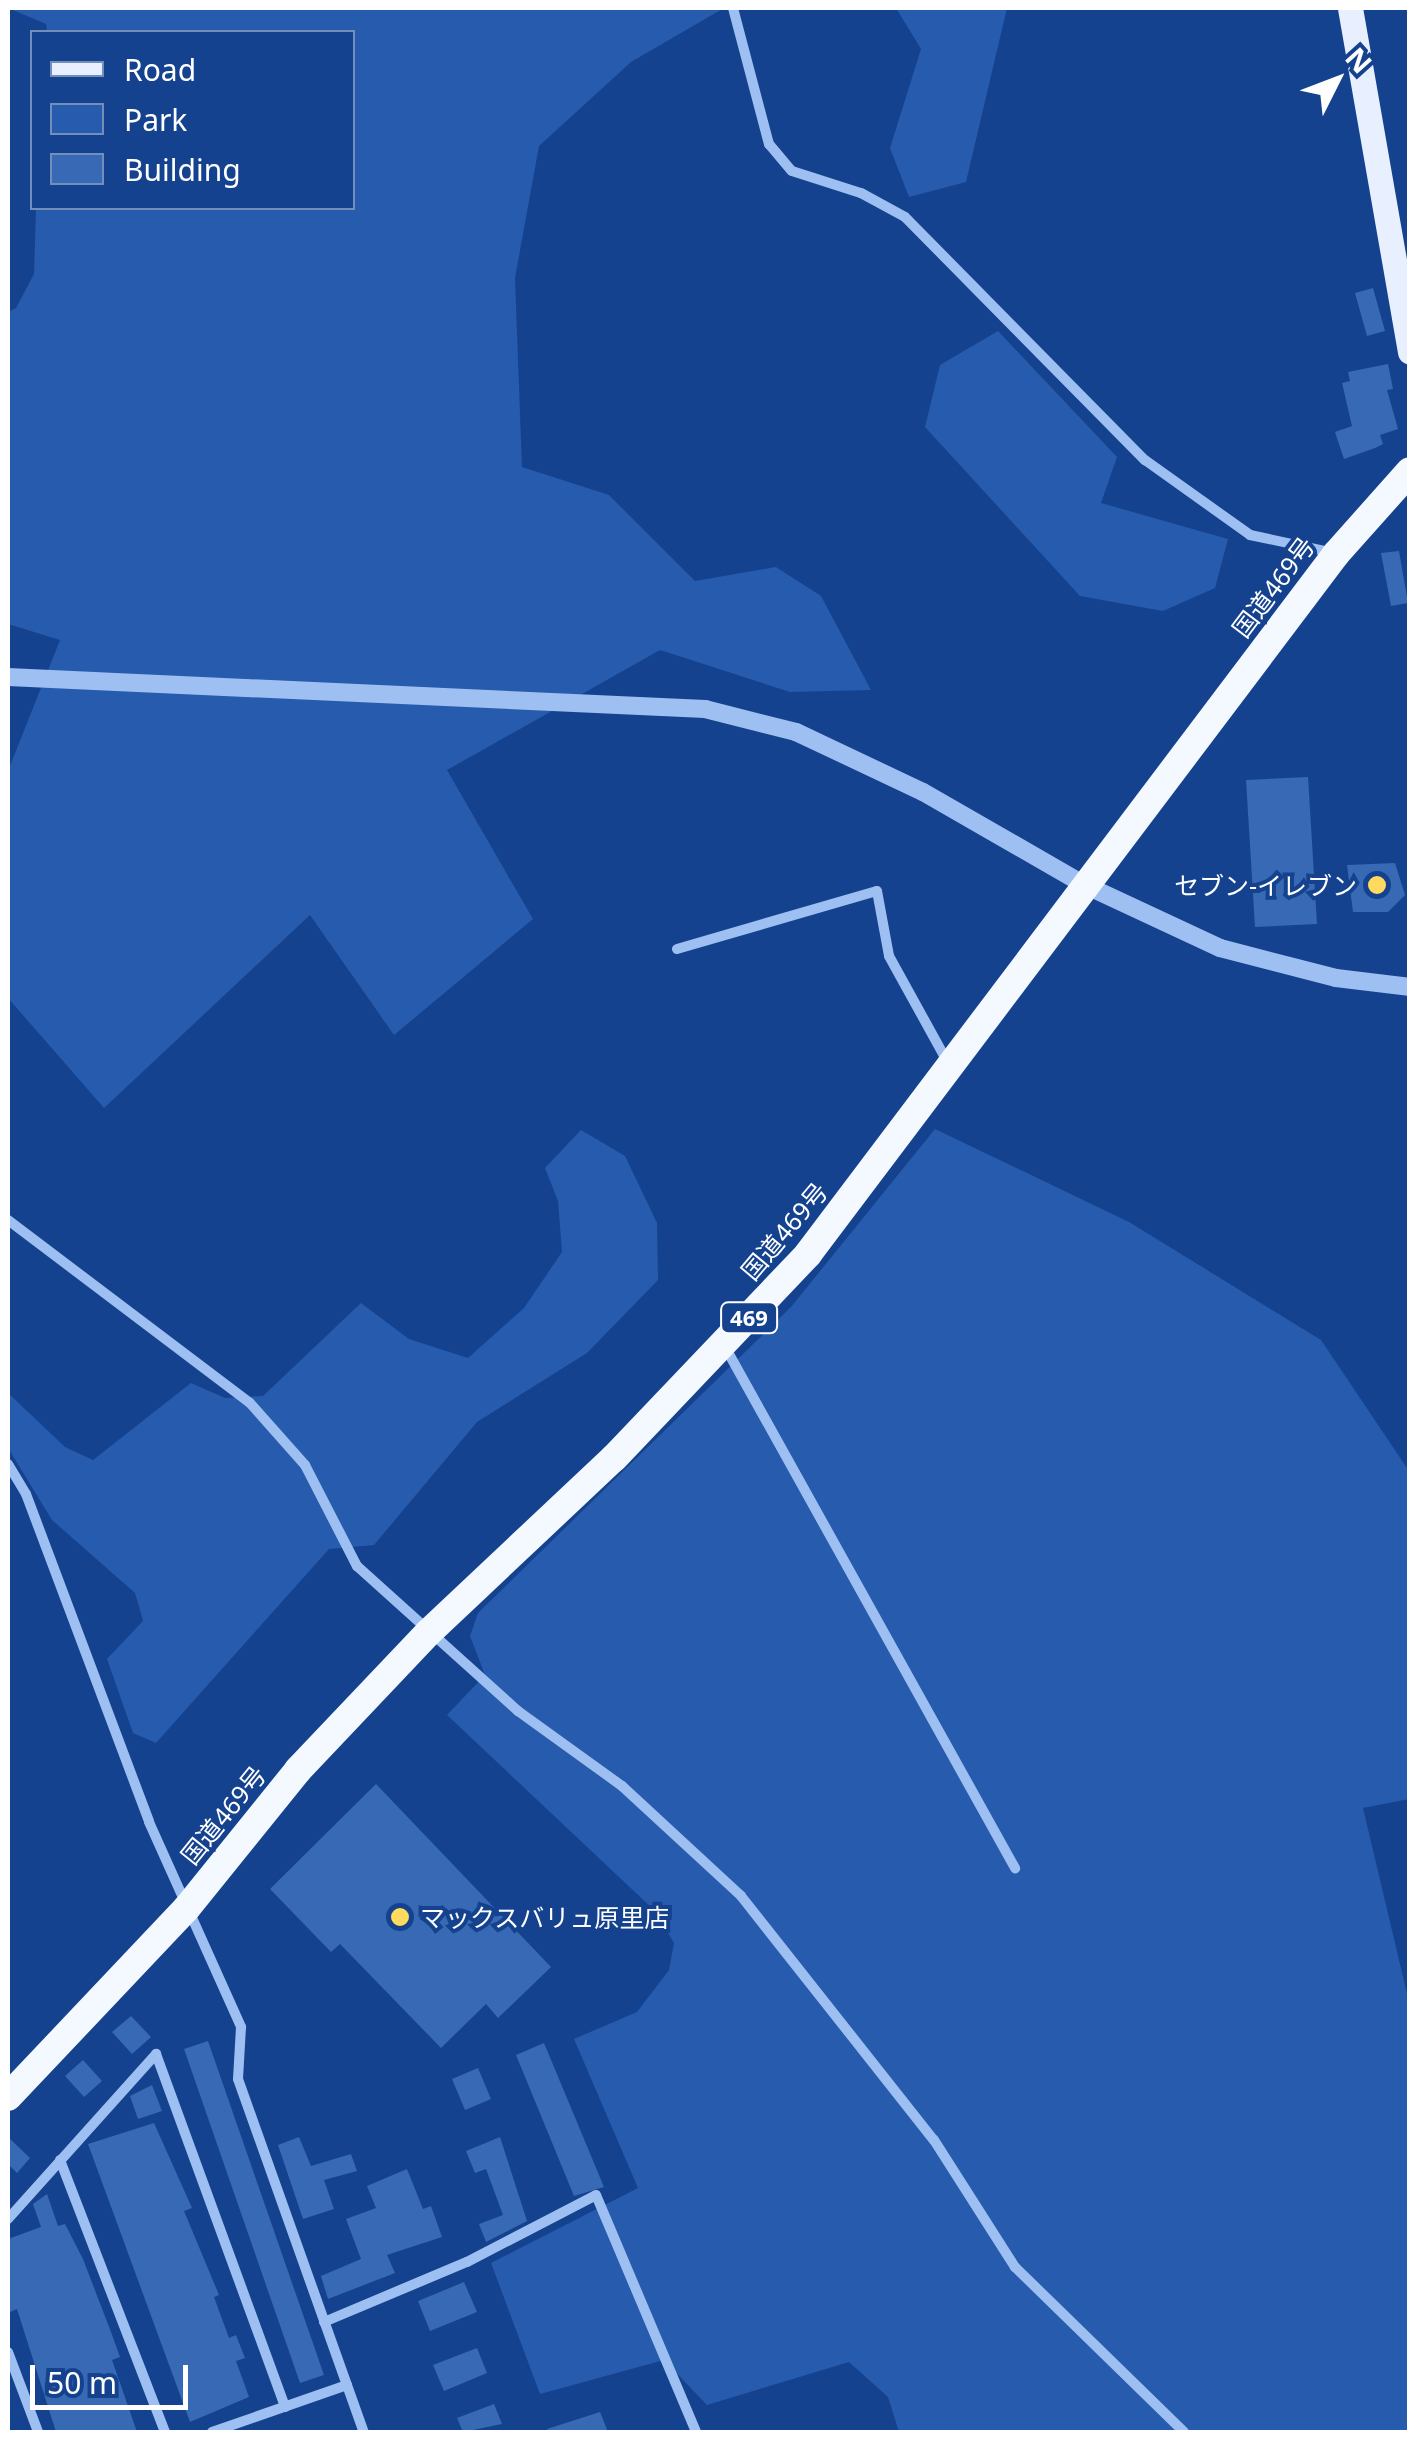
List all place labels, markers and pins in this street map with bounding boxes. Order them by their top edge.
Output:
place label: セブン-イレブン [1174,870,1357,900]
marker: セブン-イレブン [1366,874,1388,896]
place label: マックスバリュ原里店 [420,1902,670,1932]
marker: マックスバリュ原里店 [389,1906,411,1928]

